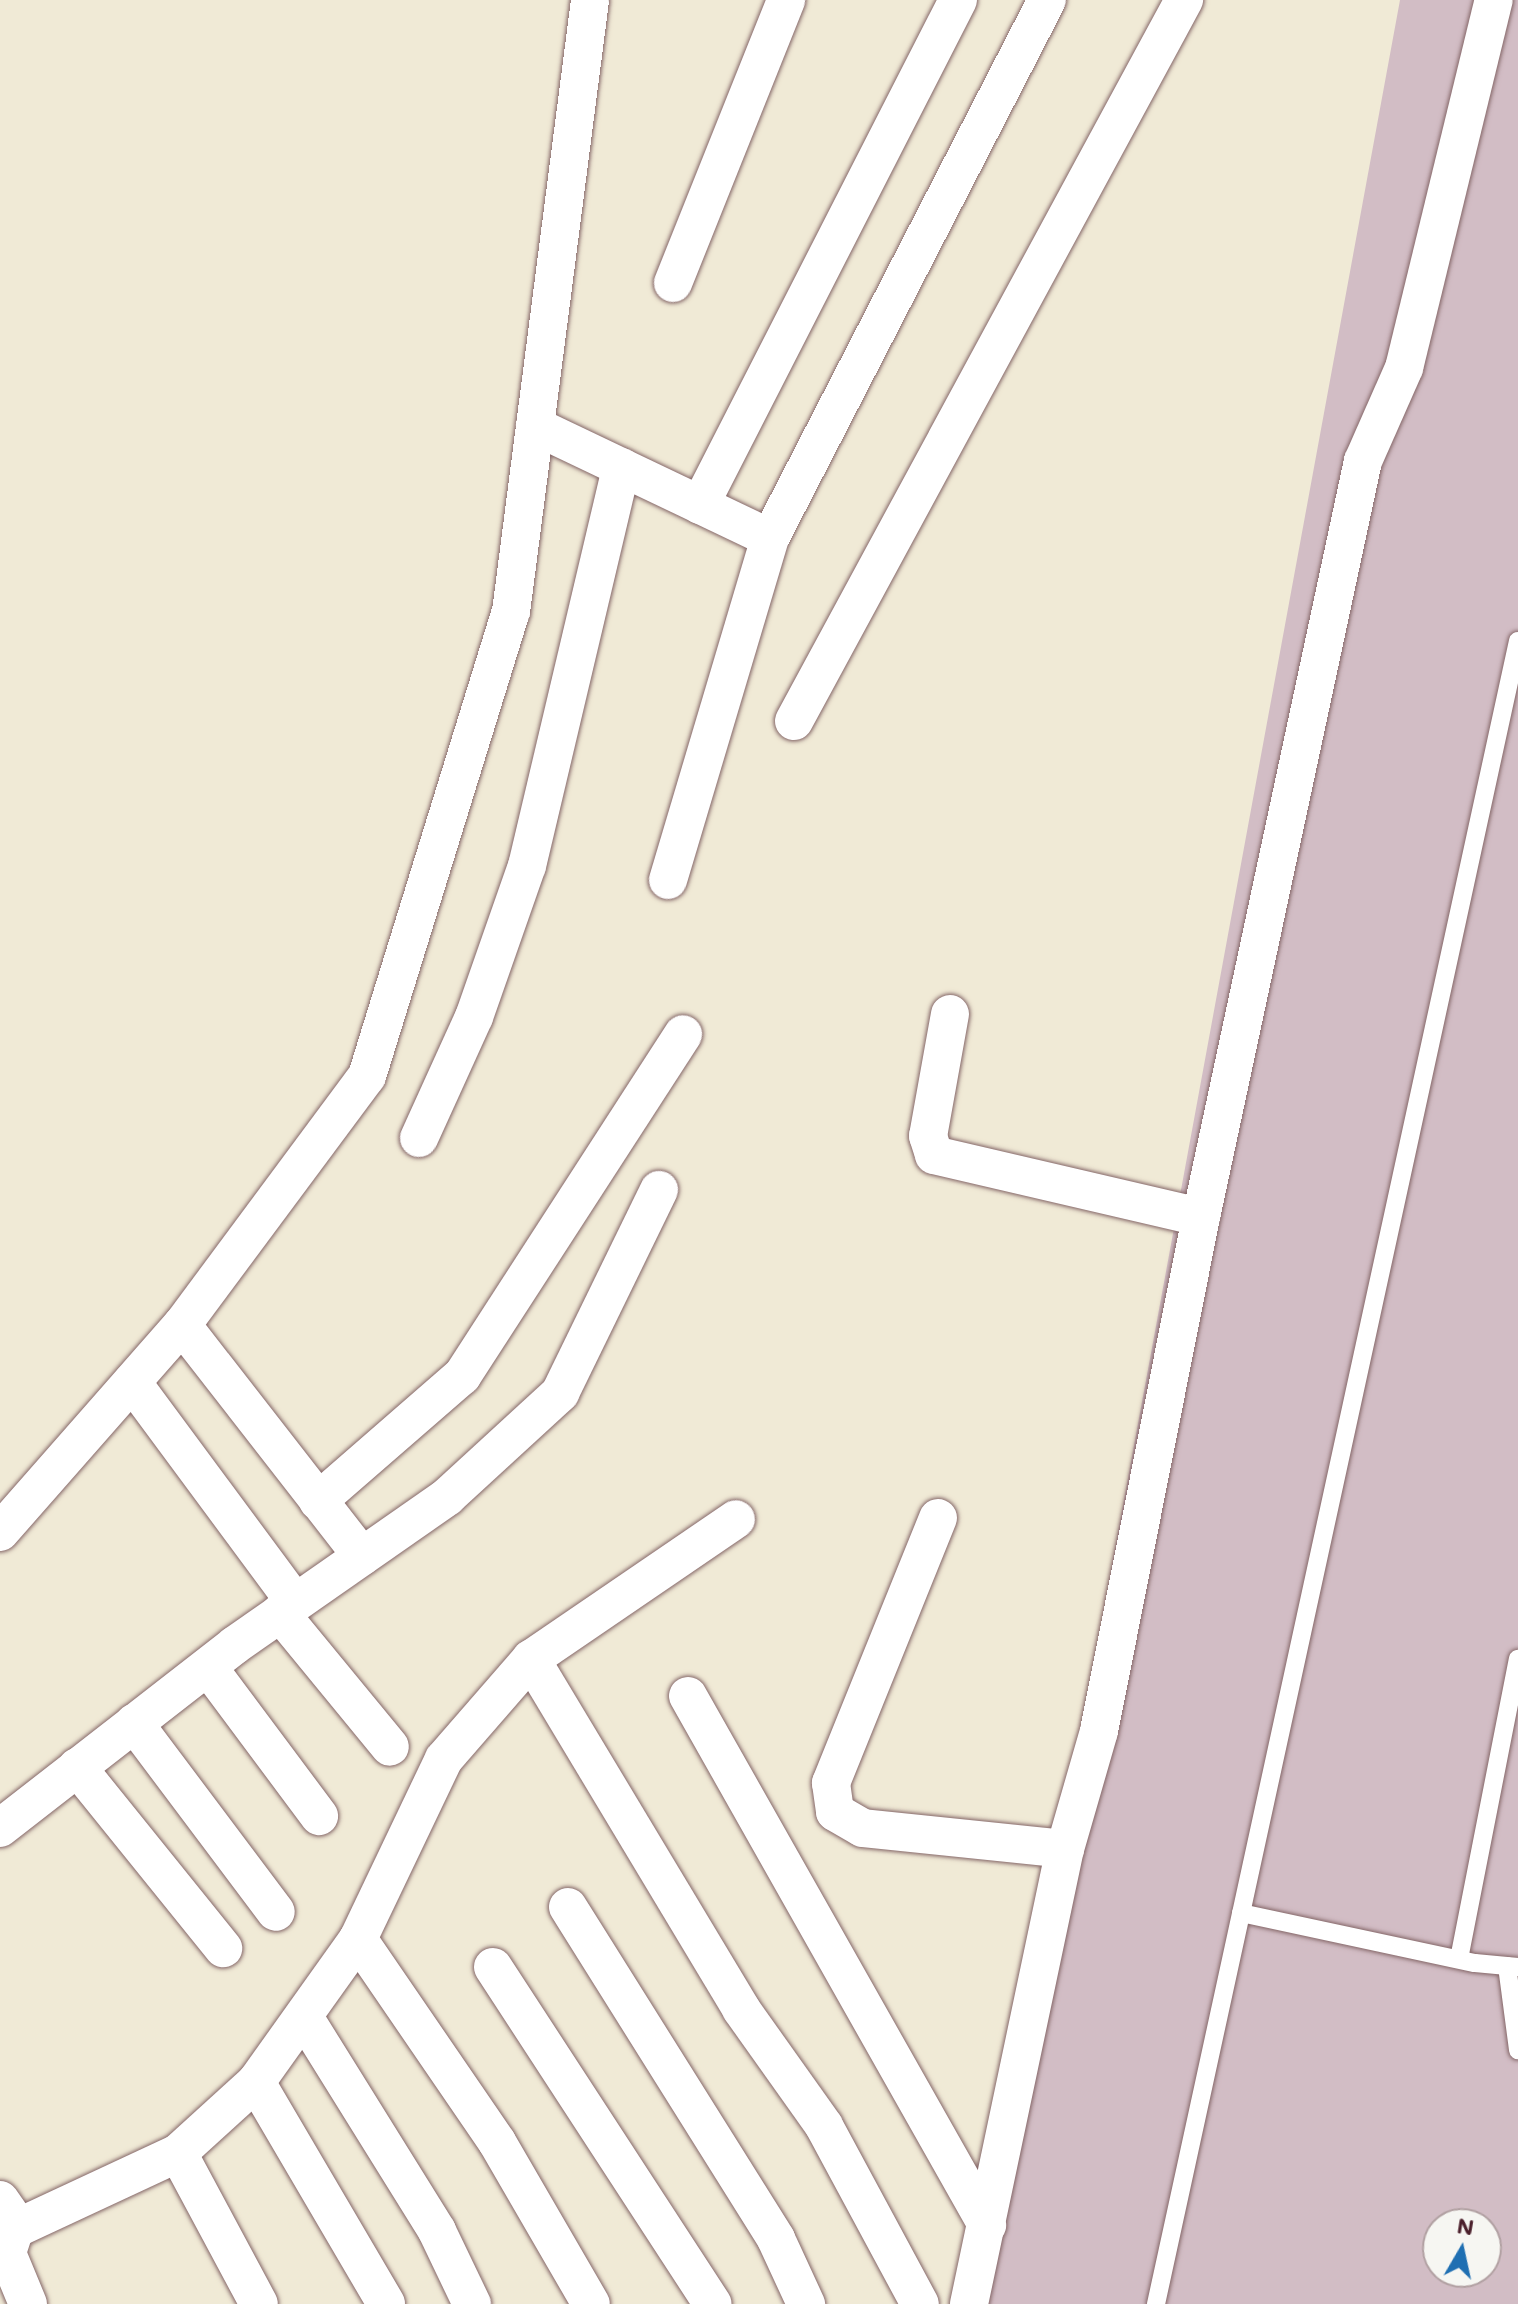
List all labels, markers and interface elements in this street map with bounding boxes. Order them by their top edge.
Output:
north arrow [1422,2208,1502,2288]
text: N [1455,2210,1476,2241]

